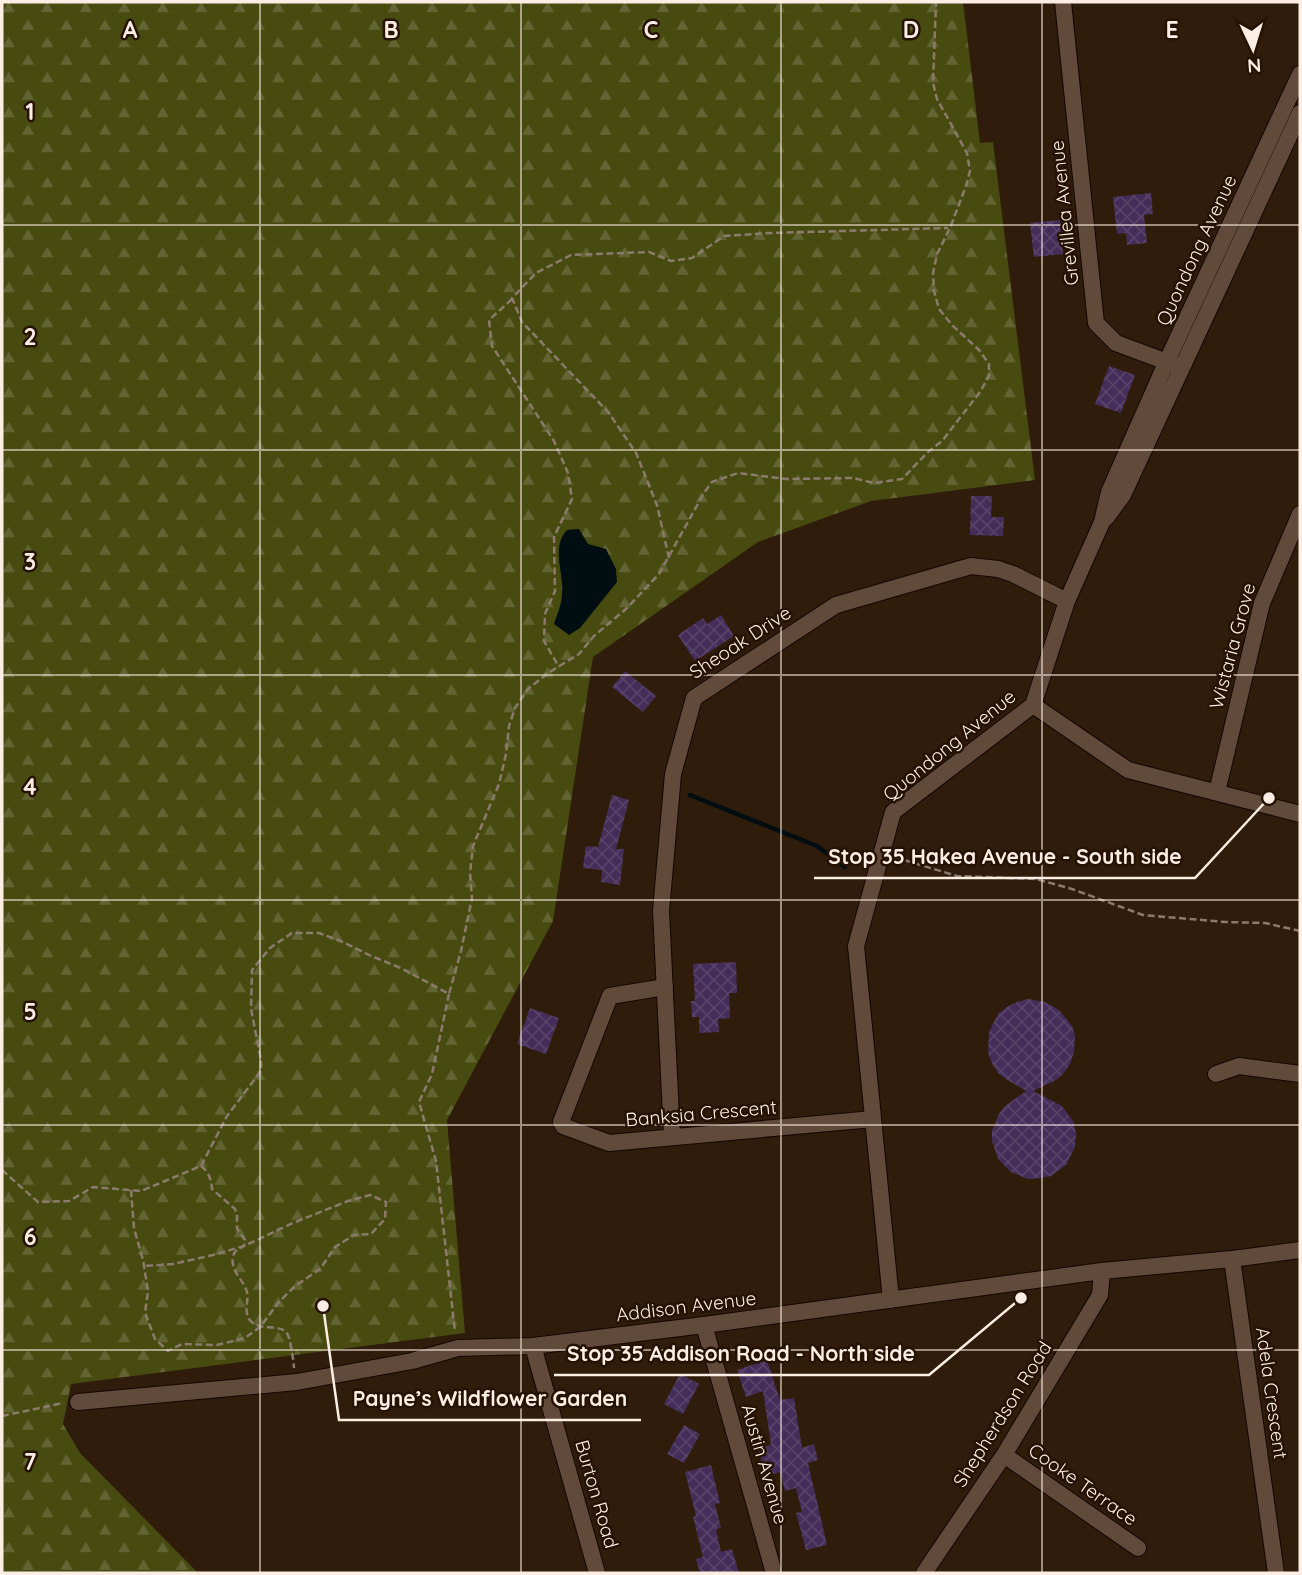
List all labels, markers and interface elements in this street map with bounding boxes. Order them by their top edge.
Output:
north arrow [1218,14,1288,84]
text: A [123,15,138,44]
text: B [383,15,399,44]
text: C [644,15,658,44]
text: D [903,15,919,44]
text: E [1165,15,1179,44]
text: N [1246,54,1262,78]
text: 1 [26,97,34,126]
street label: Grevillea Avenue [1044,139,1084,287]
street label: Quondong Avenue [1150,171,1242,329]
text: 2 [23,322,37,351]
text: 3 [24,547,36,576]
street label: Wistaria Grove [1204,580,1260,712]
street label: Sheoak Drive [685,600,795,684]
street label: Quondong Avenue [878,684,1020,806]
text: 4 [23,772,37,801]
callout: Stop 35 Hakea Avenue - South side [814,836,1195,878]
text: Stop 35 Hakea Avenue - South side [828,843,1182,869]
text: 5 [23,997,37,1026]
street label: Banksia Crescent [624,1094,778,1132]
text: 6 [24,1222,36,1251]
street label: Addison Avenue [615,1286,757,1326]
street label: Adela Crescent [1251,1326,1293,1460]
callout: Stop 35 Addison Road - North side [554,1333,929,1375]
street label: Shepherdson Road [947,1337,1057,1491]
text: Stop 35 Addison Road - North side [567,1340,915,1366]
callout: Payne’s Wildflower Garden [339,1378,641,1420]
text: Payne’s Wildflower Garden [353,1385,627,1411]
street label: Austin Avenue [736,1401,794,1527]
street label: Burton Road [570,1437,624,1551]
street label: Cooke Terrace [1024,1438,1142,1530]
text: 7 [24,1447,37,1476]

